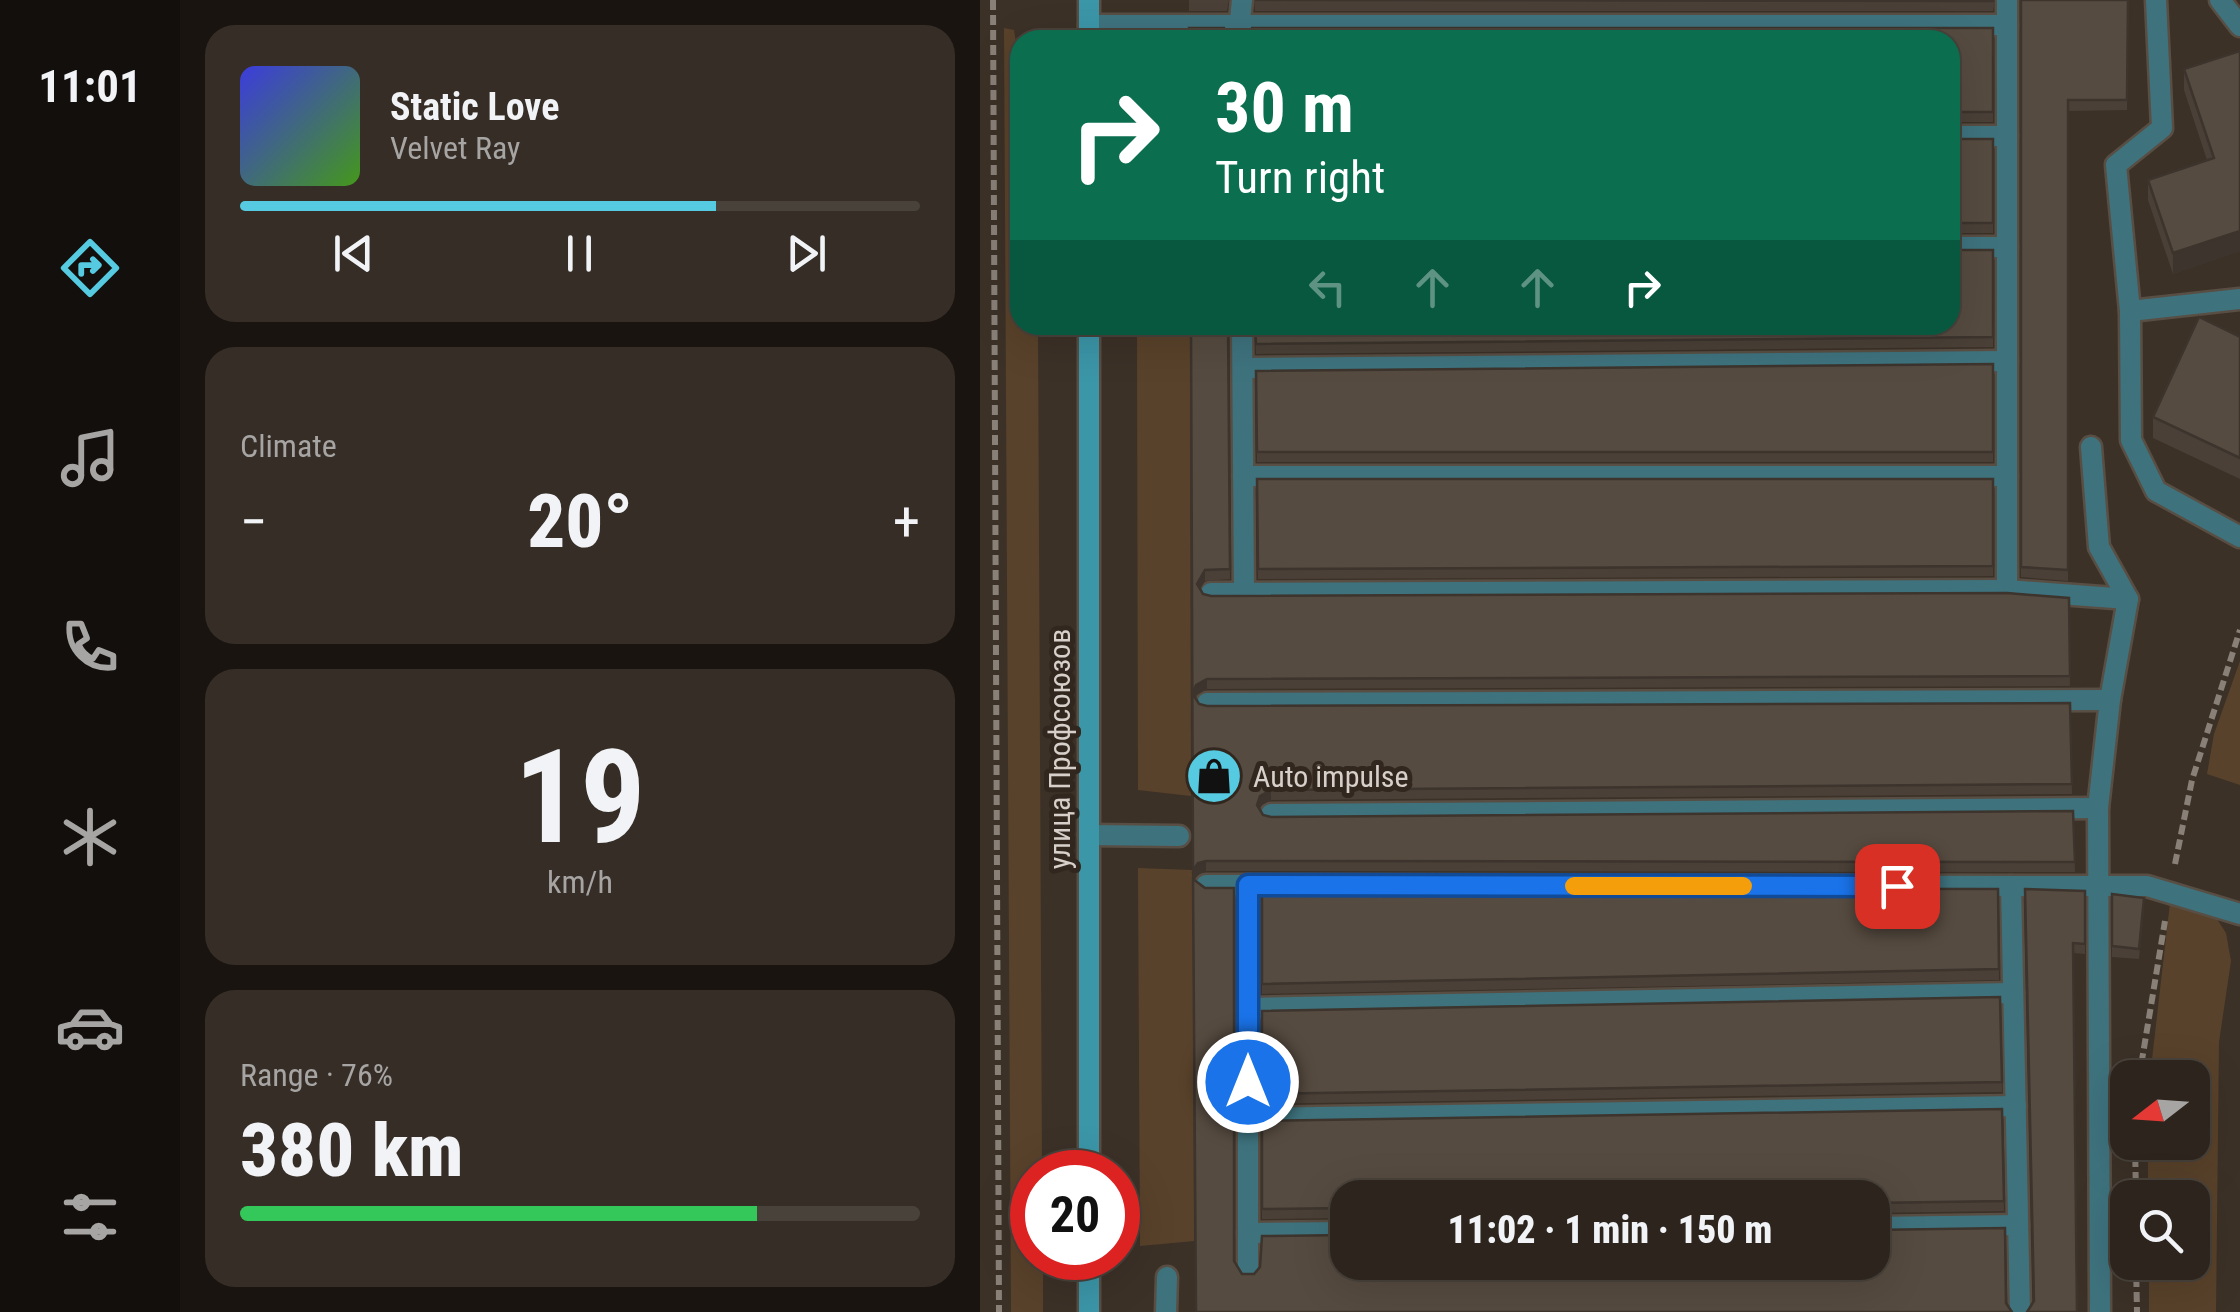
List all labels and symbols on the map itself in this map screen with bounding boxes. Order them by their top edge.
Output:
street label: улица Профсоюзов [1042,629,1077,869]
shop icon: Auto impulse [1184,746,1244,806]
place label: Auto impulse [1253,759,1409,794]
pin [1855,844,1940,929]
position arrow [1196,1030,1300,1134]
north arrow [2110,1060,2210,1160]
speed limit sign: 20 [1010,1150,1140,1280]

